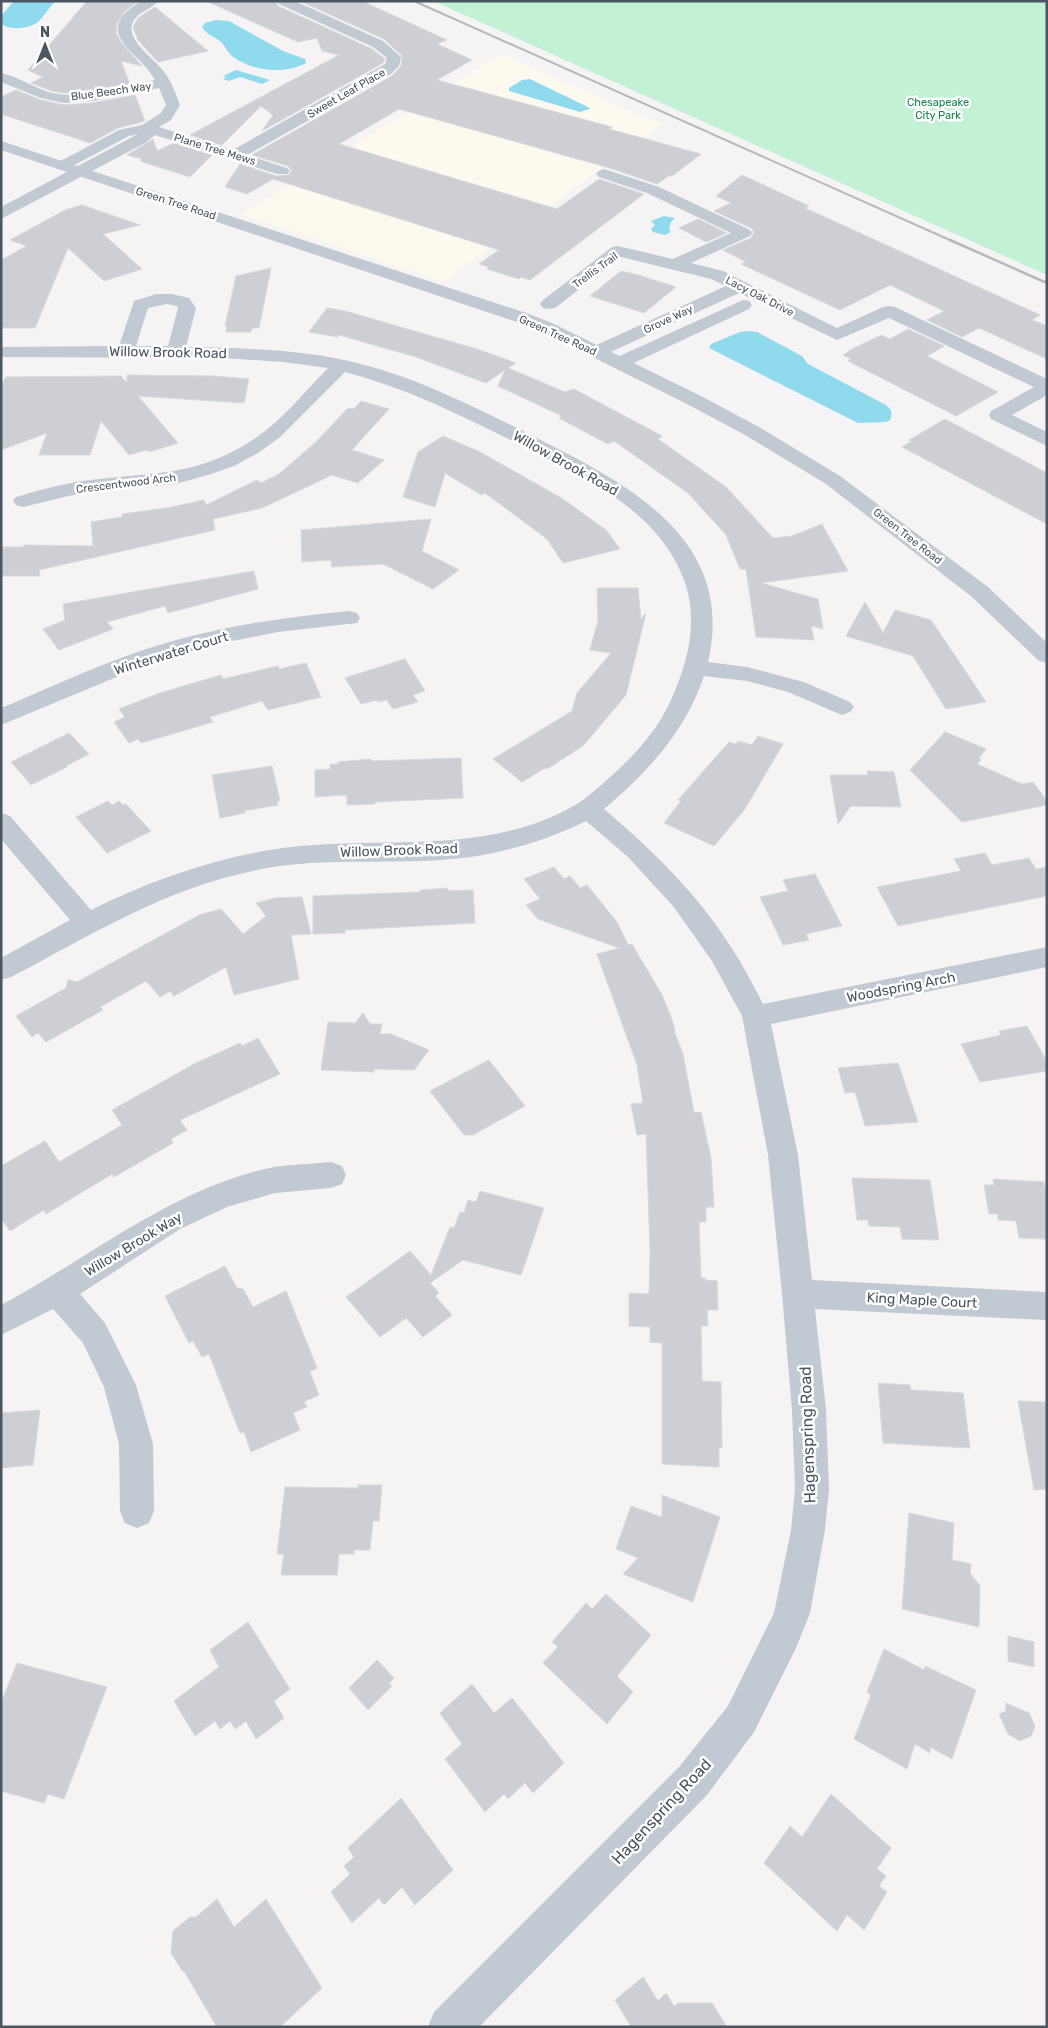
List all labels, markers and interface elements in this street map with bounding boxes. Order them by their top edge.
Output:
north arrow [20,20,70,70]
text: N [40,24,50,41]
street label: Sweet Leaf Place [305,66,388,121]
street label: Blue Beech Way [70,79,152,104]
park label: Chesapeake City Park [907,96,969,122]
street label: Plane Tree Mews [172,131,258,168]
street label: Green Tree Road [134,184,218,223]
street label: Trellis Trail [570,250,620,291]
street label: Lacy Oak Drive [723,274,796,319]
street label: Grove Way [642,302,695,337]
street label: Green Tree Road [517,313,599,358]
street label: Willow Brook Road [109,343,227,362]
street label: Willow Brook Road [510,427,621,499]
street label: Crescentwood Arch [75,471,177,496]
street label: Green Tree Road [871,506,945,567]
street label: Winterwater Court [112,628,231,679]
street label: Willow Brook Road [340,840,458,861]
street label: Woodspring Arch [845,969,957,1006]
street label: Willow Brook Way [81,1209,185,1280]
street label: King Maple Court [866,1289,978,1312]
street label: Hagenspring Road [796,1366,819,1504]
street label: Hagenspring Road [608,1755,715,1868]

